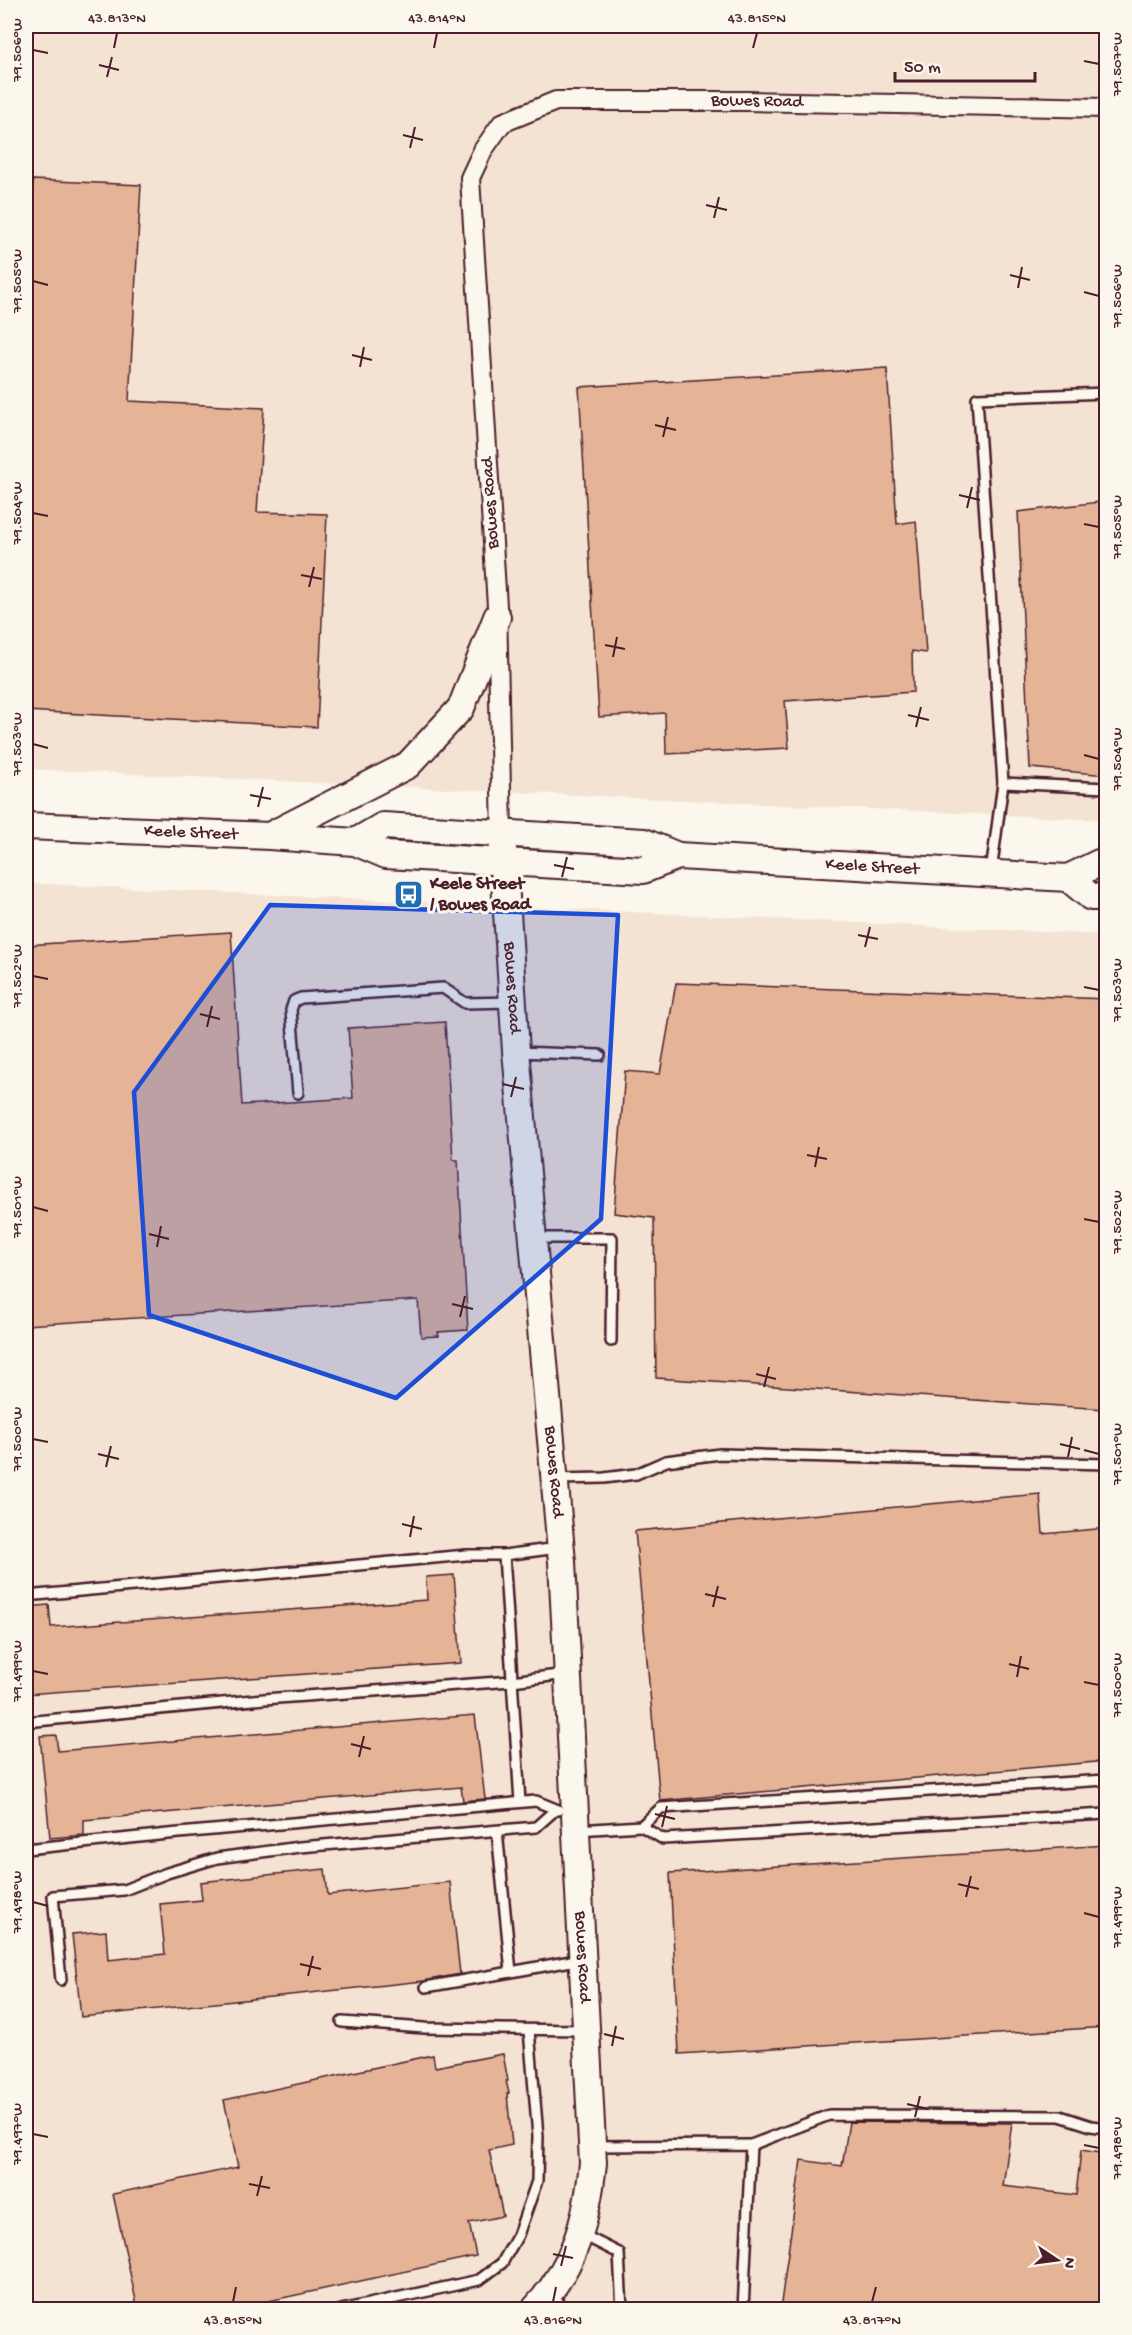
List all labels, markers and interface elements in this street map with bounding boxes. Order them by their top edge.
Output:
text: 43.813°N [88,10,146,28]
text: 43.814°N [408,10,466,28]
text: 43.815°N [728,10,786,28]
text: 79.506°W [9,18,27,83]
text: 79.507°W [1109,32,1127,97]
scale bar [895,45,1034,83]
text: 50 m [904,58,941,79]
street label: Bowes Road [710,90,805,113]
text: 79.505°W [9,249,27,314]
text: 79.506°W [1109,264,1127,329]
street label: Bowes Road [477,455,505,551]
text: 79.504°W [9,481,27,546]
text: 79.505°W [1109,495,1127,560]
text: 79.503°W [9,712,27,777]
text: 79.504°W [1109,727,1127,792]
street label: Keele Street [143,820,240,845]
street label: Keele Street [825,854,921,880]
place label: Keele Street / Bowes Road [429,874,533,916]
bus stop icon: Keele Street / Bowes Road [393,878,425,910]
street label: Bowes Road [498,940,525,1036]
text: 79.502°W [9,944,27,1009]
text: 79.503°W [1109,958,1127,1023]
text: 79.501°W [9,1176,27,1239]
text: 79.502°W [1109,1190,1127,1255]
text: 79.500°W [9,1407,27,1472]
text: 79.501°W [1109,1423,1127,1486]
street label: Bowes Road [539,1424,569,1520]
text: 79.499°W [9,1640,27,1703]
text: 79.500°W [1109,1653,1127,1718]
text: 79.498°W [9,1871,27,1934]
text: 79.499°W [1109,1886,1127,1949]
street label: Bowes Road [569,1909,595,2005]
text: 79.497°W [9,2103,27,2166]
text: 79.498°W [1109,2117,1127,2180]
north arrow [1027,2230,1087,2290]
text: N [1058,2255,1079,2270]
text: 43.815°N [204,2312,262,2330]
text: 43.816°N [524,2312,582,2330]
text: 43.817°N [843,2312,901,2330]

